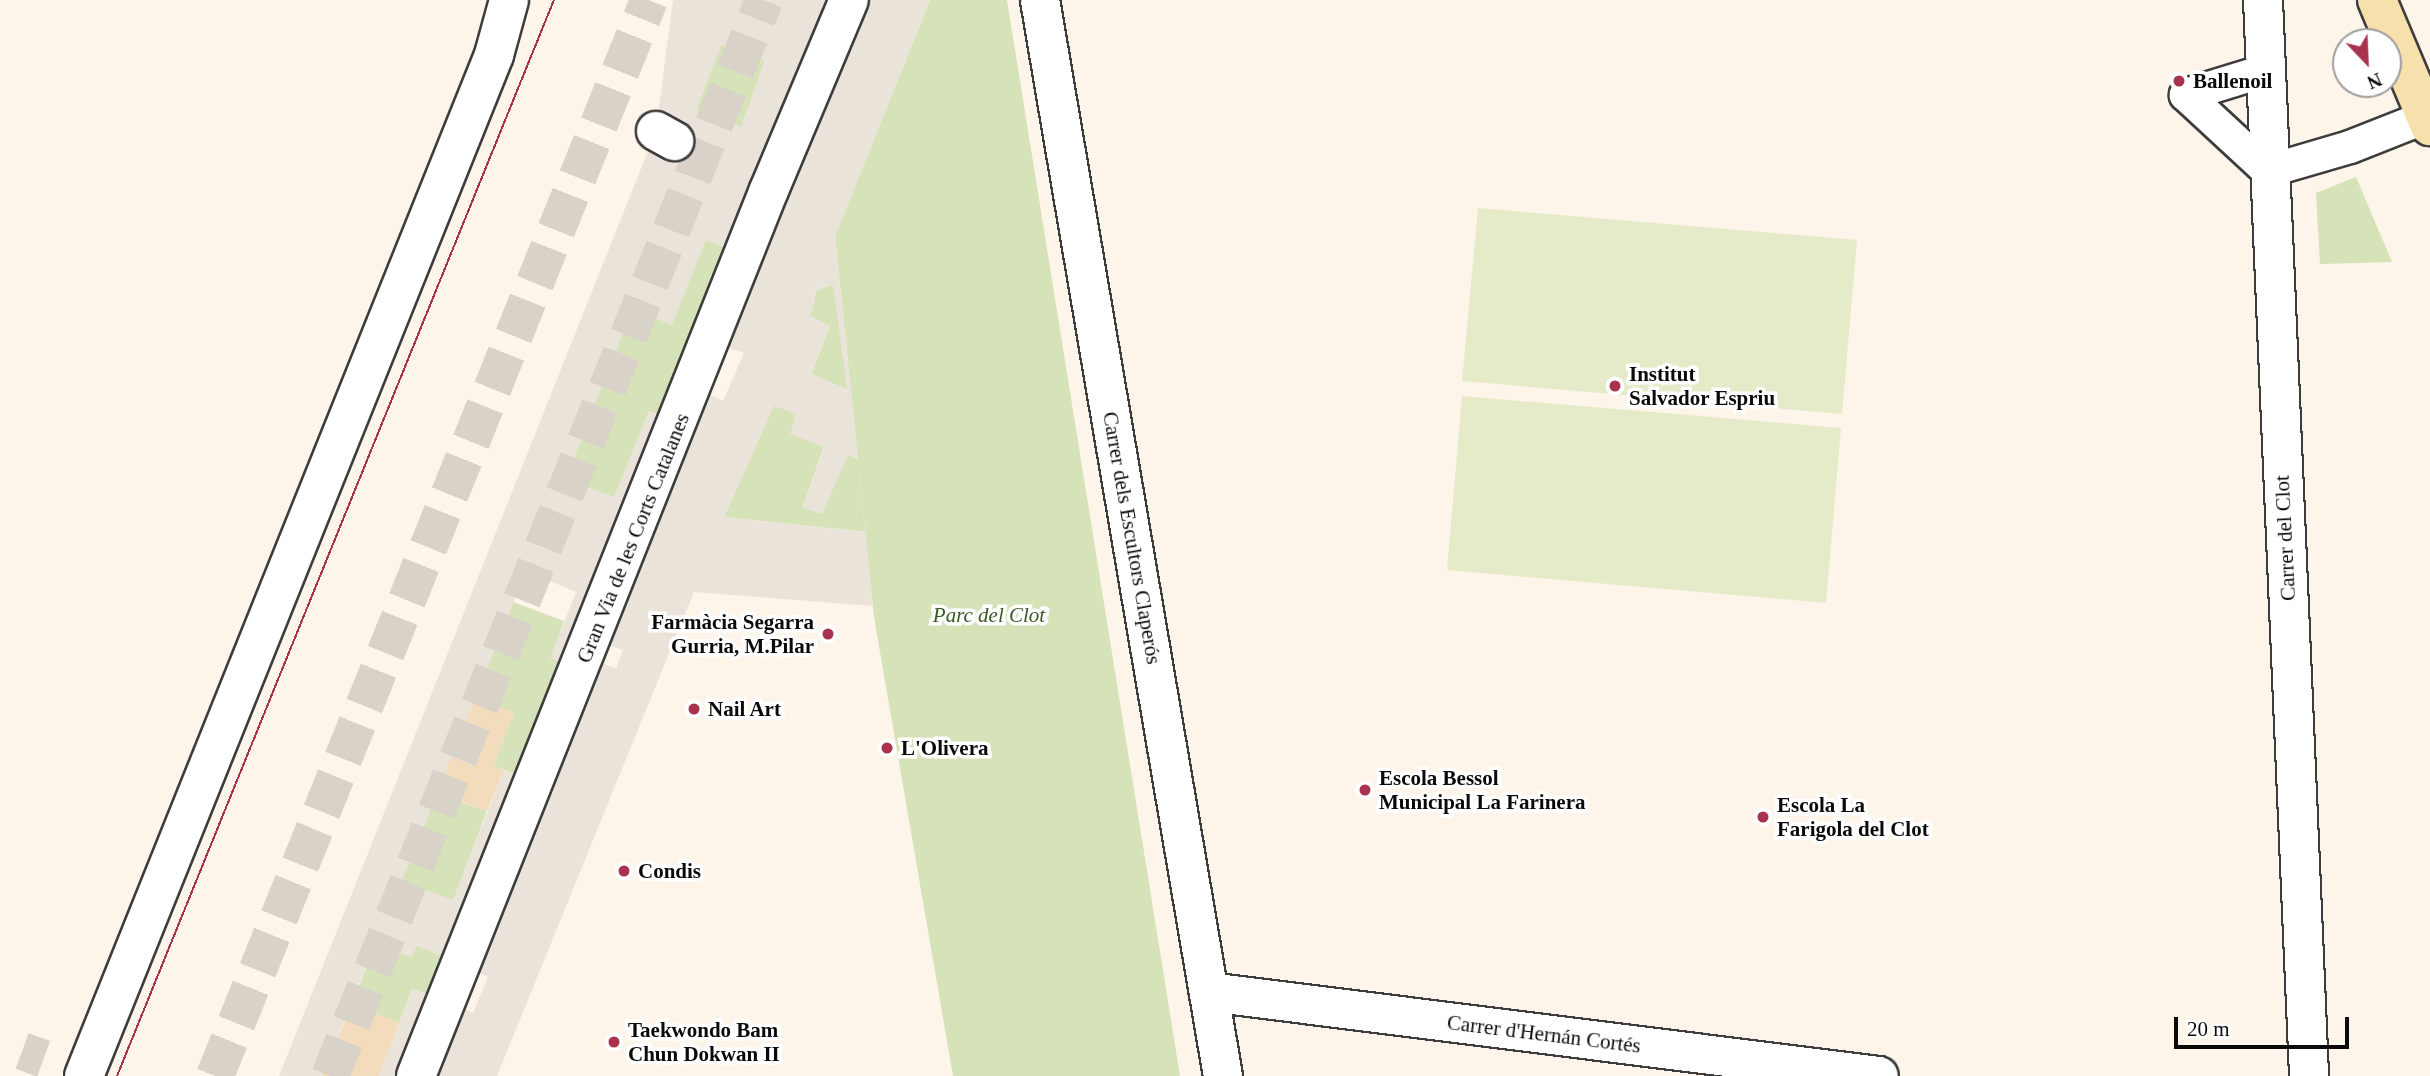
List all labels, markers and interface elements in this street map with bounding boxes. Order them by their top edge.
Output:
north arrow [2332,28,2402,98]
place label: Ballenoil [2193,68,2272,94]
text: N [2364,69,2385,93]
marker: Ballenoil [2171,73,2187,89]
place label: Institut Salvador Espriu [1629,361,1775,411]
marker: Institut Salvador Espriu [1607,378,1623,394]
street label: Gran Via de les Corts Catalanes [571,409,695,667]
street label: Carrer dels Escultors Claperós [1097,410,1167,666]
street label: Carrer del Clot [2269,474,2301,602]
park label: Parc del Clot [933,602,1045,628]
place label: Farmàcia Segarra Gurria, M.Pilar [651,609,814,659]
marker: Farmàcia Segarra Gurria, M.Pilar [820,626,836,642]
place label: Nail Art [708,696,782,722]
marker: Nail Art [686,701,702,717]
place label: L'Olivera [901,735,988,761]
marker: L'Olivera [879,740,895,756]
place label: Escola Bessol Municipal La Farinera [1379,765,1585,815]
marker: Escola Bessol Municipal La Farinera [1357,782,1373,798]
place label: Escola La Farigola del Clot [1777,792,1929,842]
marker: Escola La Farigola del Clot [1755,809,1771,825]
place label: Condis [638,858,701,884]
marker: Condis [616,863,632,879]
scale bar [2178,1002,2353,1046]
street label: Carrer d'Hernán Cortés [1446,1010,1642,1058]
place label: Taekwondo Bam Chun Dokwan II [628,1017,780,1067]
text: 20 m [2187,1017,2230,1041]
marker: Taekwondo Bam Chun Dokwan II [606,1034,622,1050]

